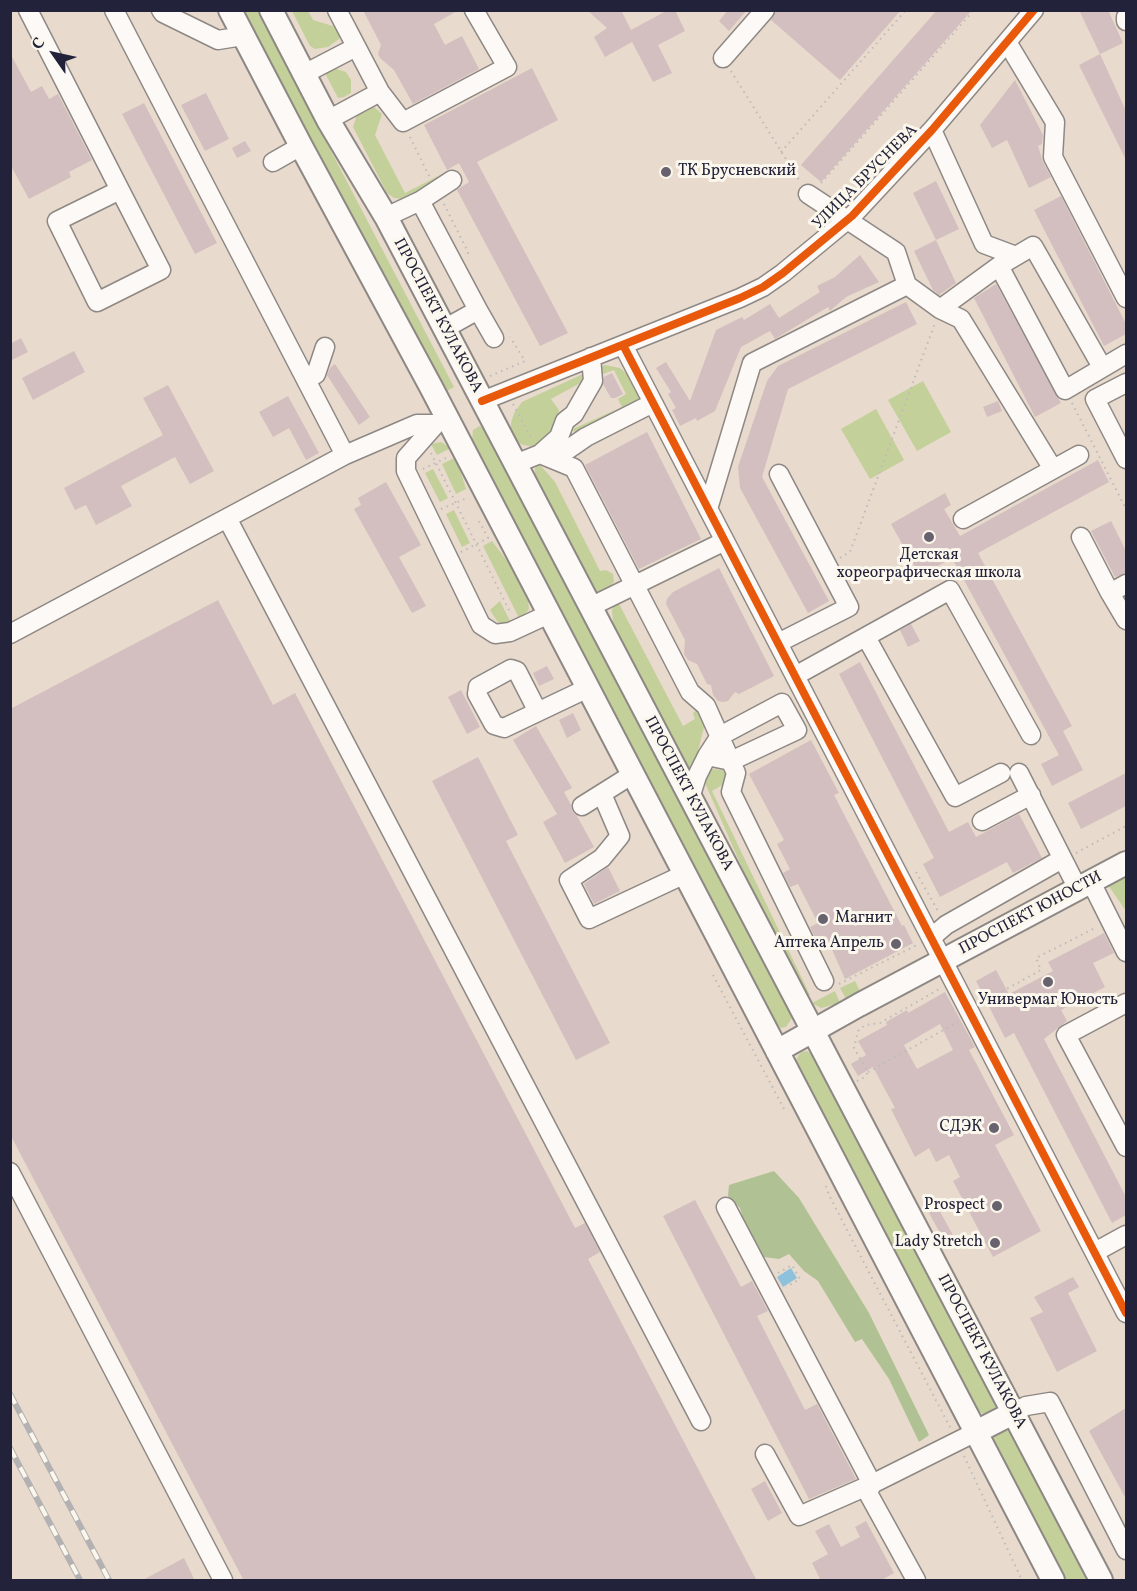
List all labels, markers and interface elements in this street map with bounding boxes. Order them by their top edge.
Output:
north arrow [24,24,84,84]
text: С [27,34,51,54]
street label: УЛИЦА БРУСНЕВА [809,121,923,235]
place label: ТК Брусневский [678,162,796,182]
marker: ТК Брусневский [659,165,673,179]
street label: ПРОСПЕКТ КУЛАКОВА [388,235,486,397]
marker: Детская хореографическая школа [922,530,936,544]
place label: Детская хореографическая школа [836,546,1022,584]
street label: ПРОСПЕКТ КУЛАКОВА [639,713,737,875]
street label: ПРОСПЕКТ ЮНОСТИ [956,868,1106,960]
place label: Магнит [835,909,892,929]
marker: Магнит [816,912,830,926]
place label: Аптека Апрель [774,934,884,954]
marker: Аптека Апрель [889,937,903,951]
marker: Универмаг Юность [1041,975,1055,989]
place label: Универмаг Юность [978,991,1118,1011]
place label: СДЭК [940,1118,982,1138]
marker: СДЭК [987,1121,1001,1135]
place label: Prospect [924,1196,985,1216]
marker: Prospect [990,1199,1004,1213]
place label: Lady Stretch [895,1233,983,1253]
marker: Lady Stretch [988,1236,1002,1250]
street label: ПРОСПЕКТ КУЛАКОВА [932,1271,1030,1433]

